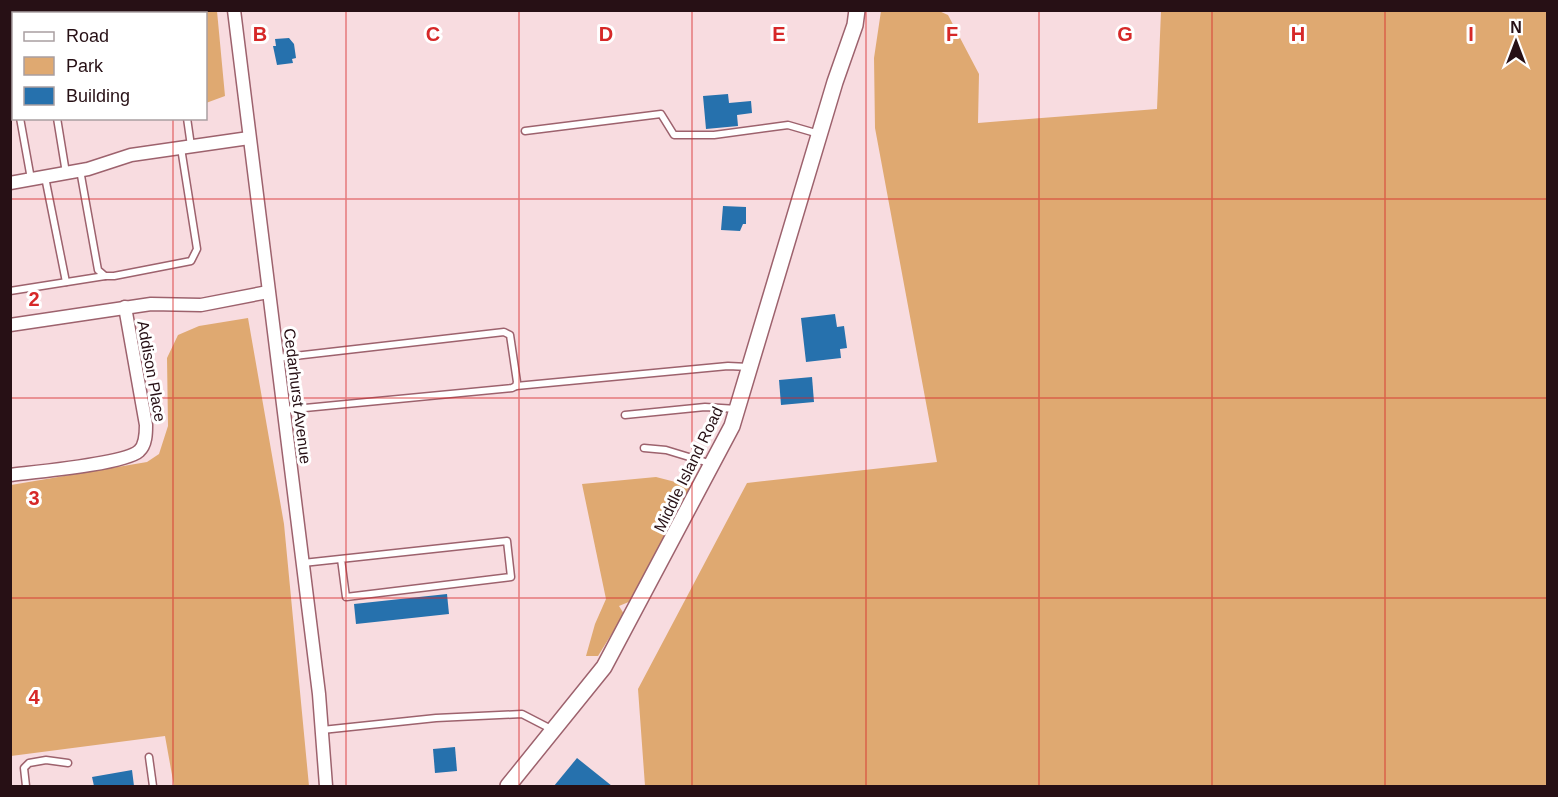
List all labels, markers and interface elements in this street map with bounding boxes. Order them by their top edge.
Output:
legend [12,12,207,120]
north arrow [1486,12,1546,72]
text: N [1510,19,1522,36]
text: B [253,23,267,45]
text: C [426,23,440,45]
text: D [599,23,613,45]
text: E [772,23,786,45]
text: F [946,23,958,45]
text: G [1117,23,1133,45]
text: H [1291,23,1305,45]
text: I [1468,23,1474,45]
text: Road [66,26,109,46]
text: Park [66,56,104,76]
text: Building [66,86,130,106]
text: 2 [28,288,40,310]
street label: Addison Place [134,319,169,423]
street label: Cedarhurst Avenue [281,327,314,465]
street label: Middle Island Road [651,404,726,534]
text: 3 [28,487,40,509]
text: 4 [28,686,40,708]

